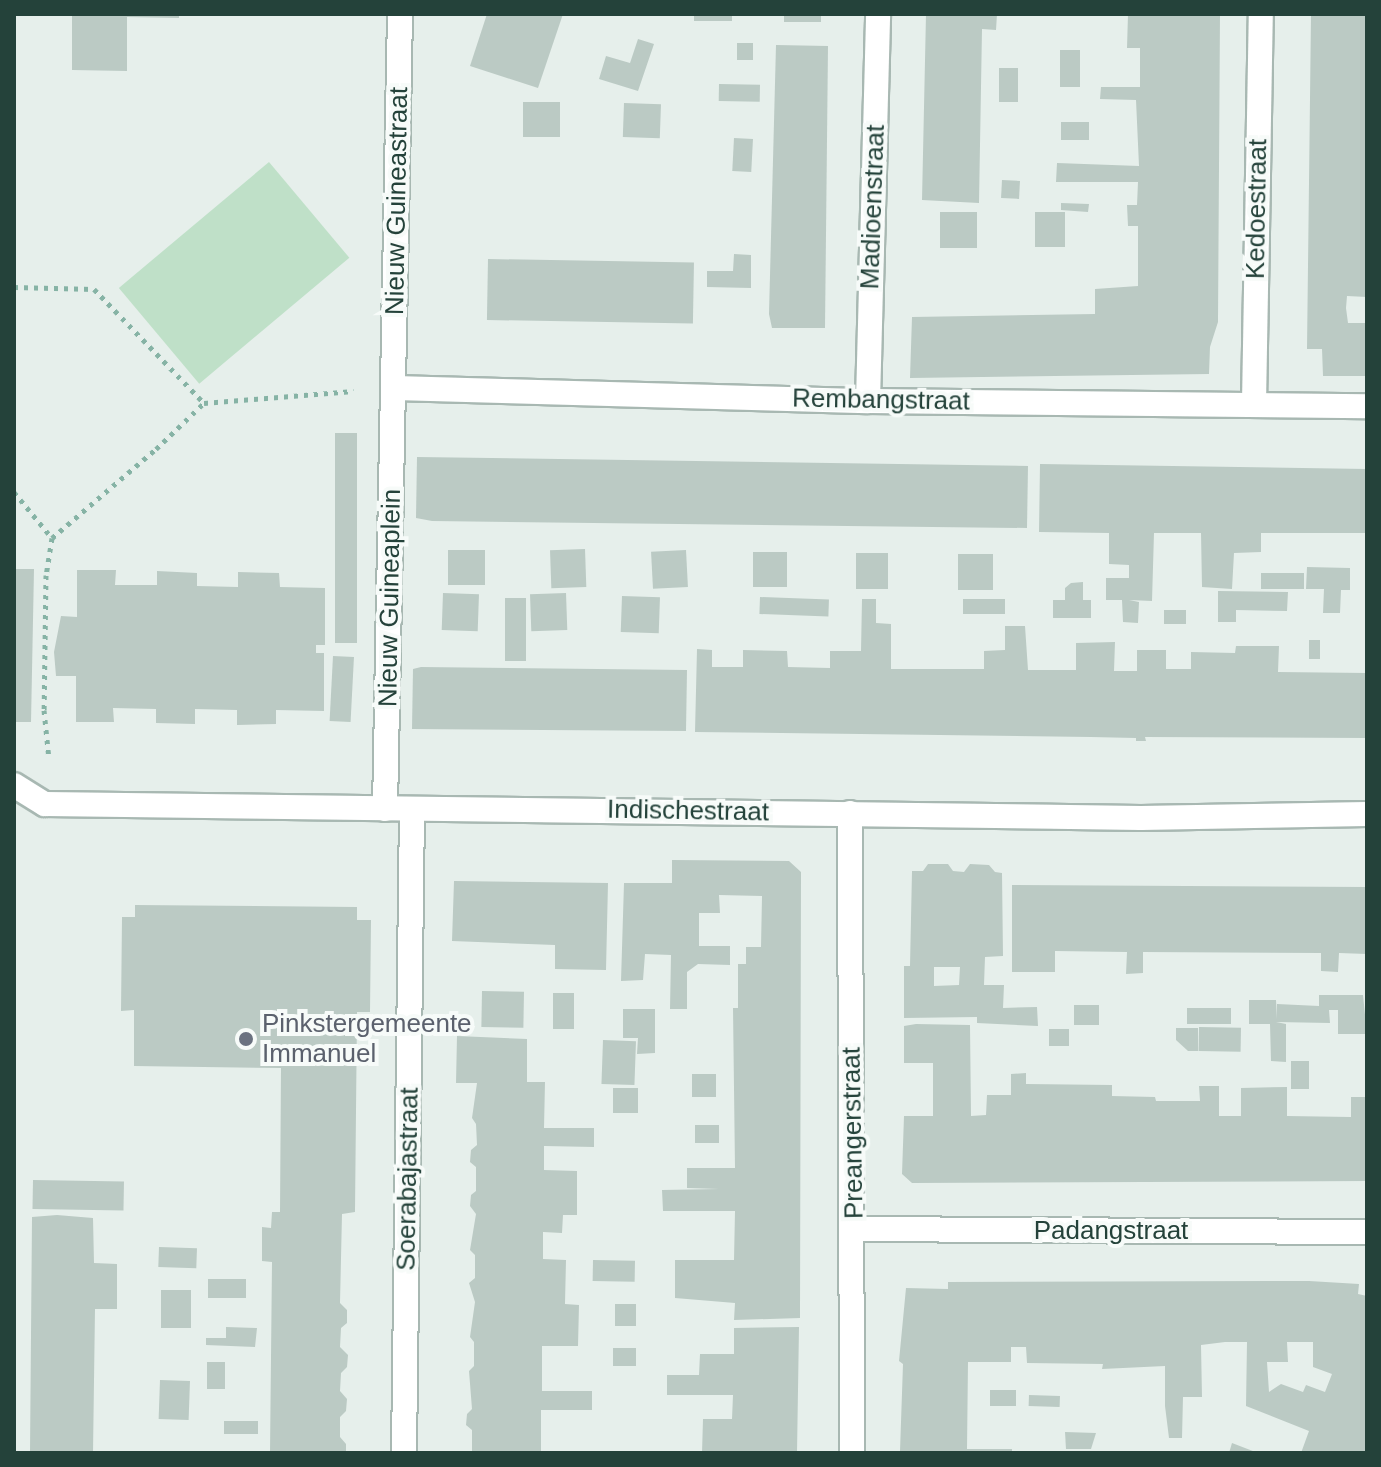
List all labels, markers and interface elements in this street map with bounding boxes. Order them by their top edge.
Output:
street label: Nieuw Guineastraat [379,87,415,315]
street label: Madioenstraat [855,124,891,290]
street label: Kedoestraat [1240,139,1274,279]
street label: Rembangstraat [792,383,970,417]
street label: Nieuw Guineaplein [372,489,408,707]
street label: Indischestraat [607,794,769,828]
place label: Pinkstergemeente Immanuel [262,1008,472,1070]
marker: Pinkstergemeente Immanuel [237,1030,255,1048]
street label: Preangerstraat [836,1047,870,1219]
street label: Soerabajastraat [391,1087,425,1271]
street label: Padangstraat [1034,1215,1188,1247]

